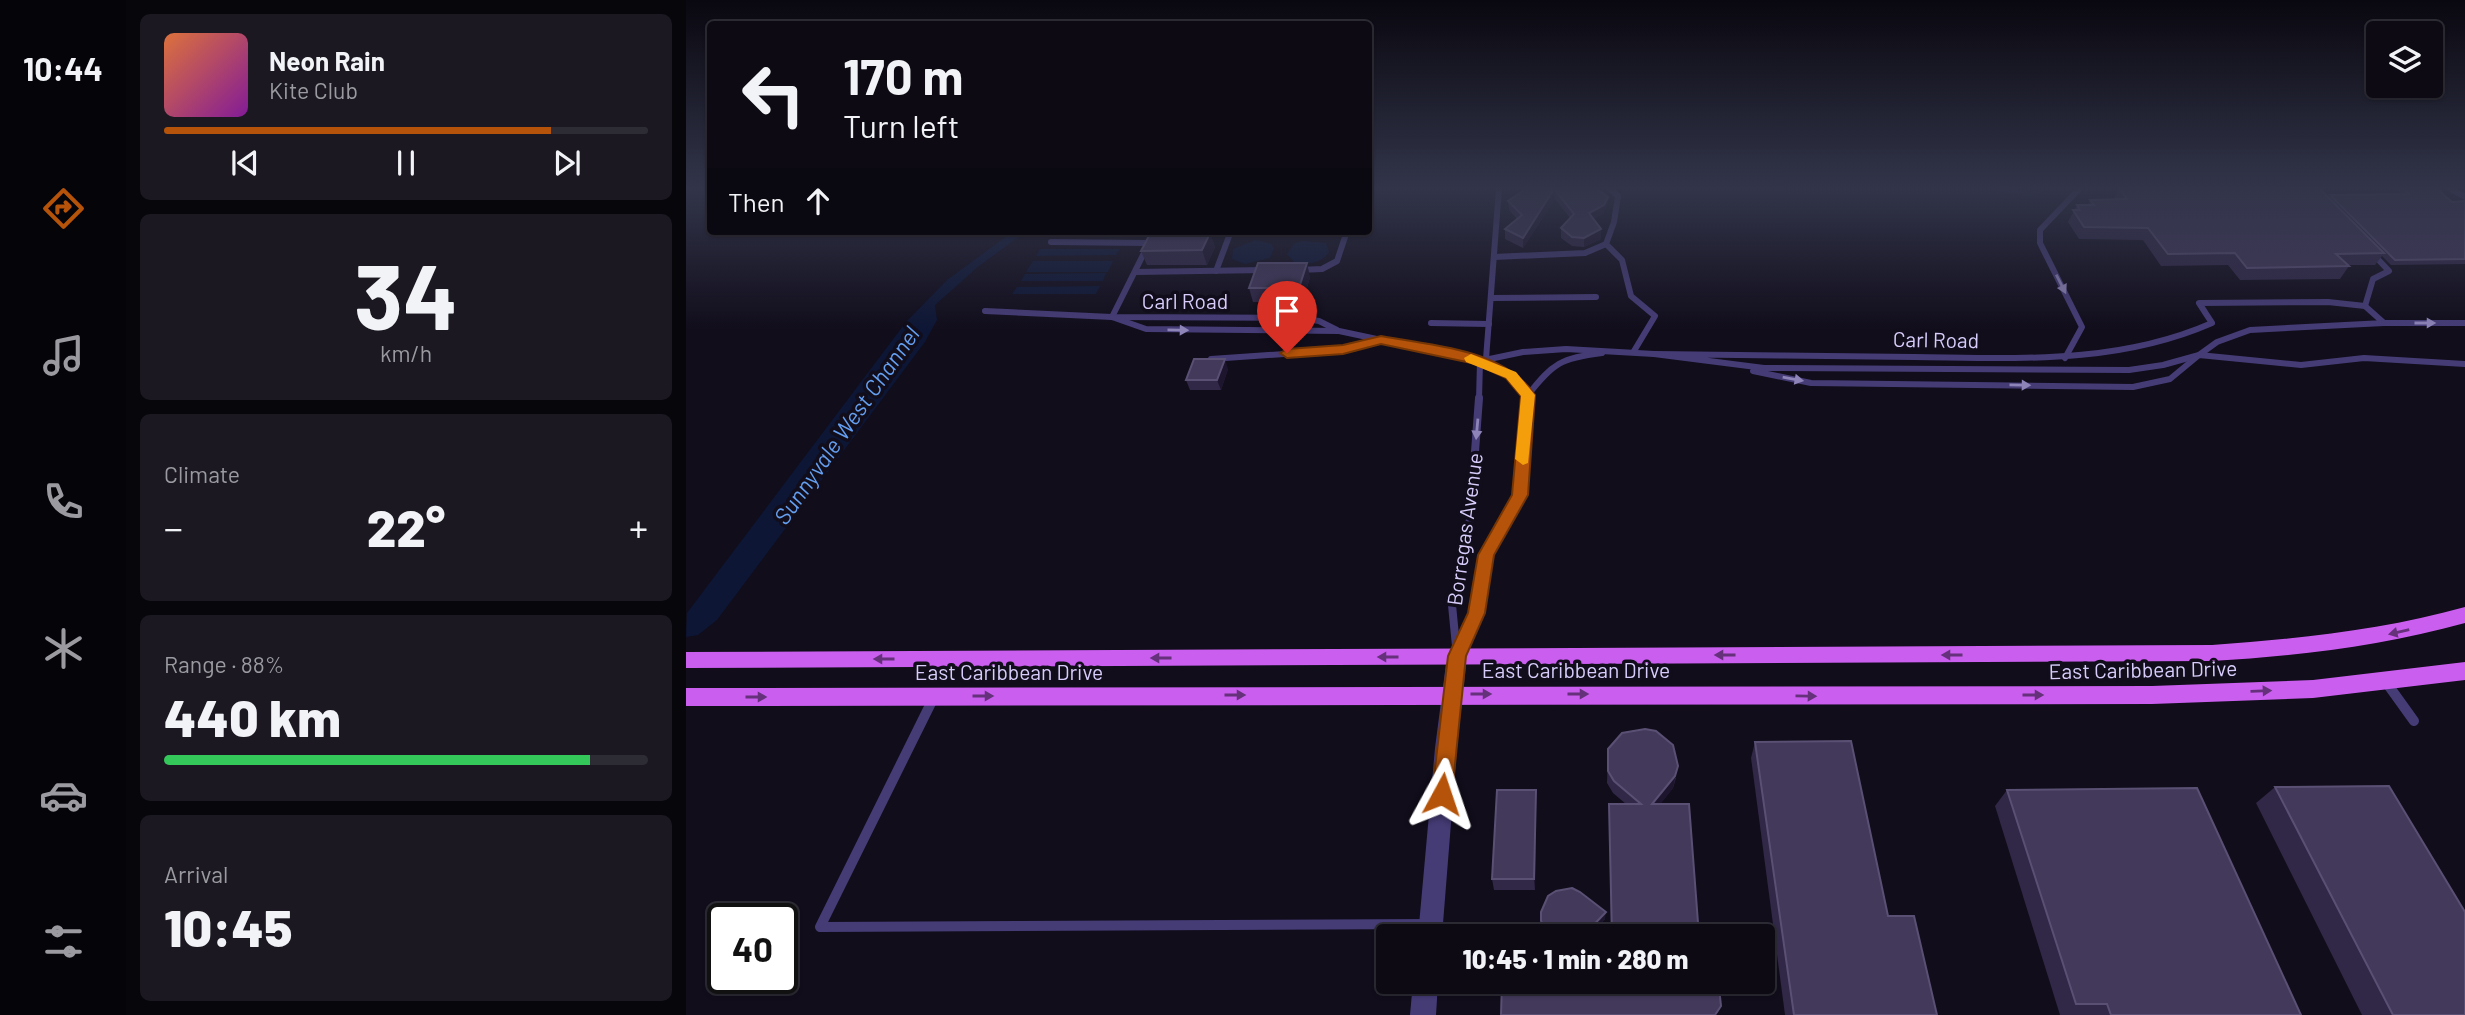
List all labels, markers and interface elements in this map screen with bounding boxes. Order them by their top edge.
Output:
map controls [2366,21,2443,98]
button: layers [2366,21,2443,98]
text: Neon Rain [269,45,385,76]
text: 170 m [843,46,963,105]
text: 10:44 [23,49,103,87]
icon: left [728,49,819,140]
text: Kite Club [269,76,358,104]
text: Turn left [843,106,960,144]
icon: previous [226,144,264,182]
icon: pause [387,144,425,182]
icon: next [548,144,586,182]
icon: ahead [799,182,837,220]
icon: directions [39,184,88,233]
text: Then [728,186,785,217]
text: 34 [354,239,458,348]
one-way arrow [2055,274,2066,294]
pin [1257,281,1317,353]
street label: Carl Road [1142,288,1228,313]
icon: arrive [1268,292,1306,330]
one-way arrow [2414,317,2436,329]
water label: Sunnyvale West Channel [767,321,925,529]
one-way arrow [1168,324,1190,336]
street label: Carl Road [1893,326,1979,352]
icon: music [39,331,88,380]
text: km/h [380,339,432,367]
one-way arrow [1782,374,1804,385]
one-way arrow [2010,380,2032,391]
one-way arrow [1471,418,1482,440]
street label: Borregas Avenue [1441,451,1487,607]
text: Climate [164,460,240,488]
icon: phone [39,477,88,526]
text: 22° [367,495,445,557]
text: − [164,504,183,550]
text: + [629,504,648,550]
icon: climate [39,624,88,673]
one-way arrow [2388,627,2410,638]
one-way arrow [1714,649,1736,661]
one-way arrow [1941,649,1963,661]
text: Range · 88% [164,650,284,678]
one-way arrow [1377,651,1399,663]
one-way arrow [1150,652,1172,664]
one-way arrow [873,653,895,665]
street label: East Caribbean Drive [2048,655,2238,683]
street label: East Caribbean Drive [1482,657,1670,682]
street label: East Caribbean Drive [915,659,1103,684]
text: 440 km [164,685,341,747]
one-way arrow [2250,685,2272,696]
one-way arrow [1470,688,1492,700]
one-way arrow [1568,688,1590,700]
one-way arrow [1225,689,1247,701]
one-way arrow [973,690,995,702]
one-way arrow [1795,690,1817,701]
one-way arrow [2023,690,2045,701]
one-way arrow [745,691,767,702]
position arrow [1405,757,1479,831]
icon: car [39,771,88,820]
text: Arrival [164,860,228,888]
text: 10:45 [164,895,292,957]
speed limit sign: 40 [707,903,798,994]
icon: filters [39,917,88,966]
text: 10:45 · 1 min · 280 m [1463,943,1688,974]

